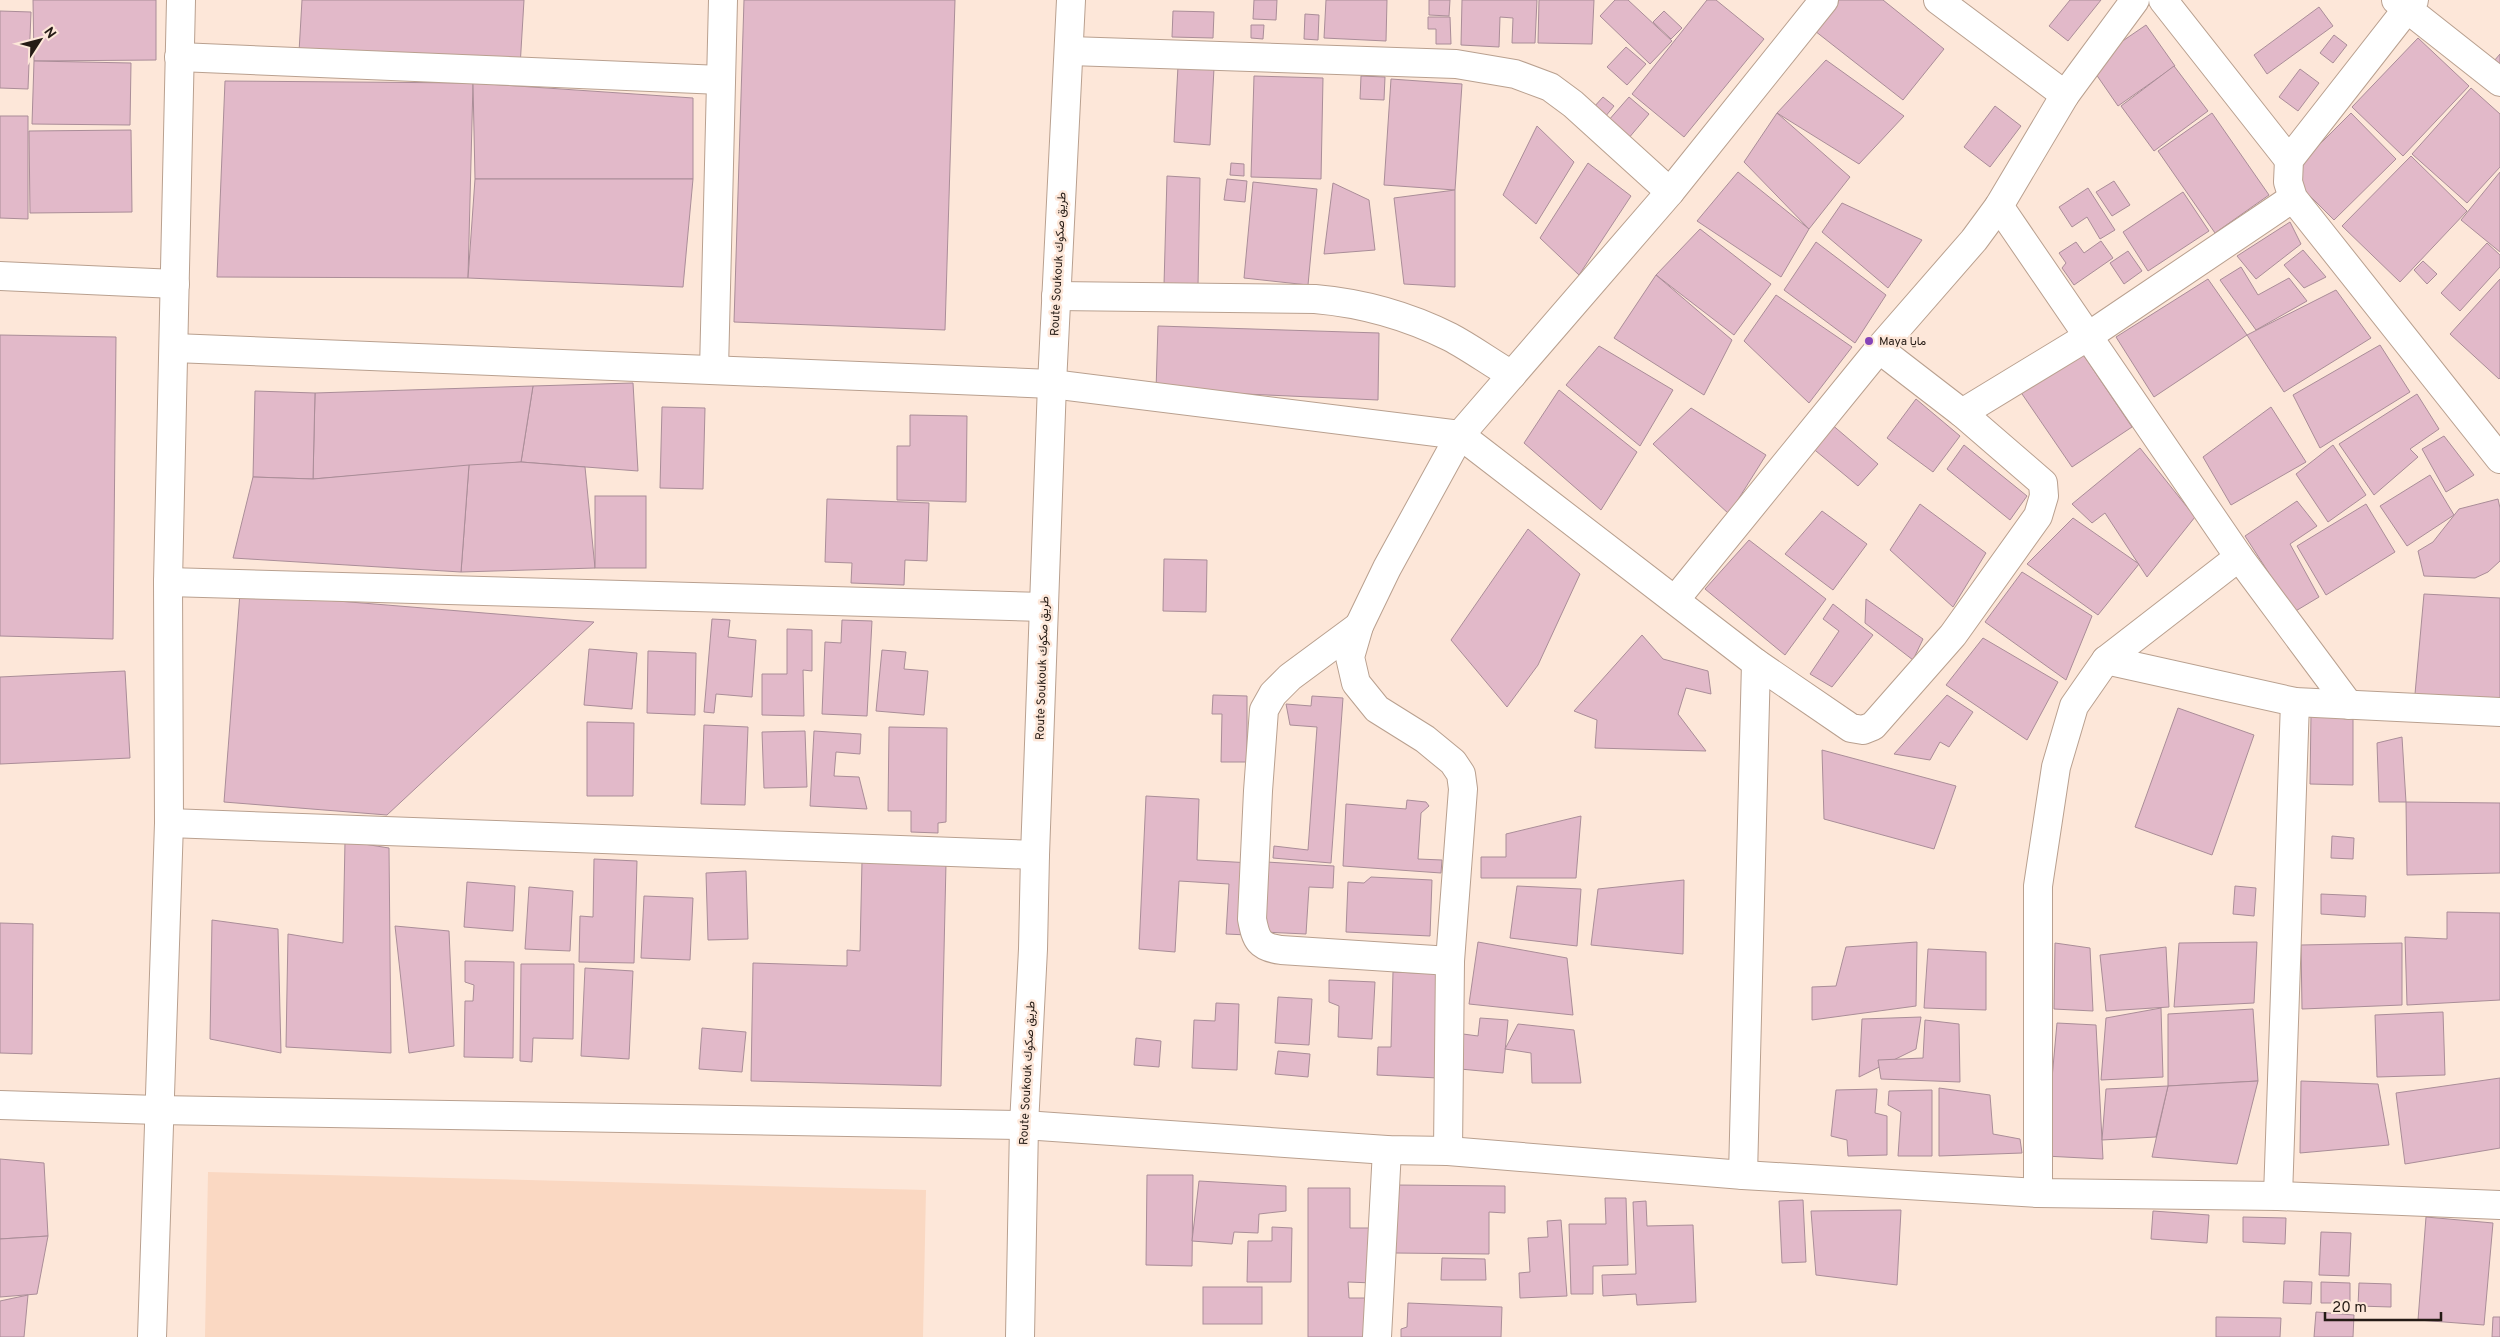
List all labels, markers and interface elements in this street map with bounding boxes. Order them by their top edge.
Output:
north arrow [15,15,65,65]
text: N [39,24,59,42]
street label: Route Soukouk طريق صكوك [1047,191,1071,336]
place label: Maya مايا [1879,334,1926,350]
marker: Maya مايا [1863,335,1875,347]
street label: Route Soukouk طريق صكوك [1032,595,1054,740]
street label: Route Soukouk طريق صكوك [1016,1000,1040,1145]
scale bar [2325,1290,2441,1322]
text: 20 m [2332,1299,2367,1318]

